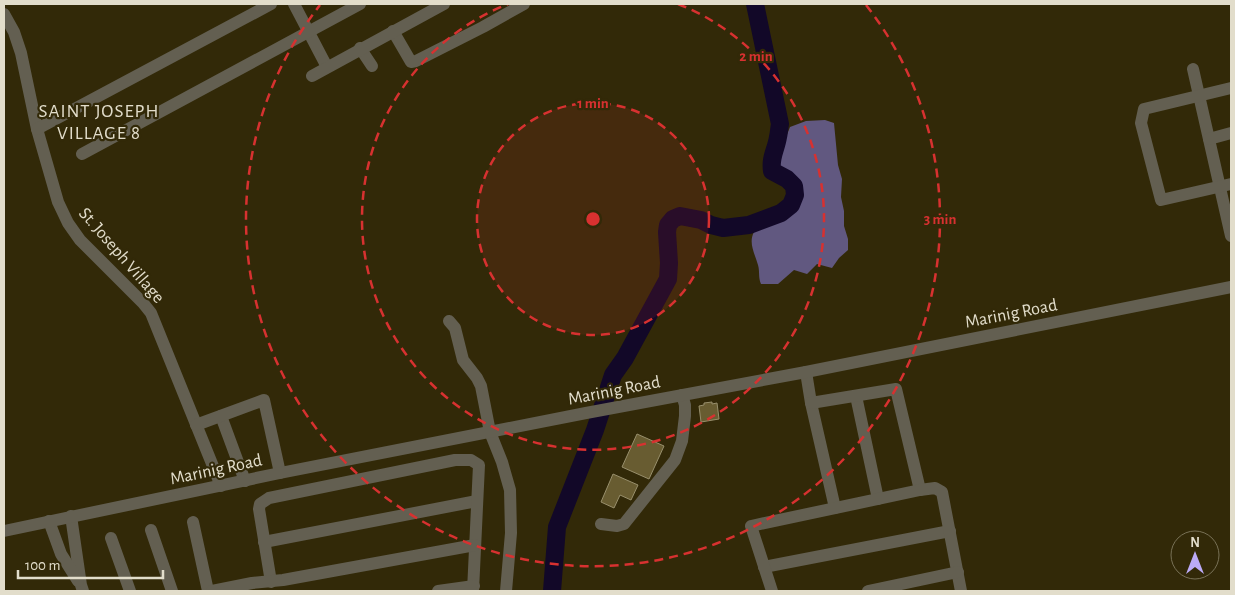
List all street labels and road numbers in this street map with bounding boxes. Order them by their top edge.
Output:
street label: St. Joseph Village [75,204,167,307]
street label: Marinig Road [964,296,1059,332]
street label: Marinig Road [567,373,662,409]
street label: Marinig Road [169,451,264,489]

